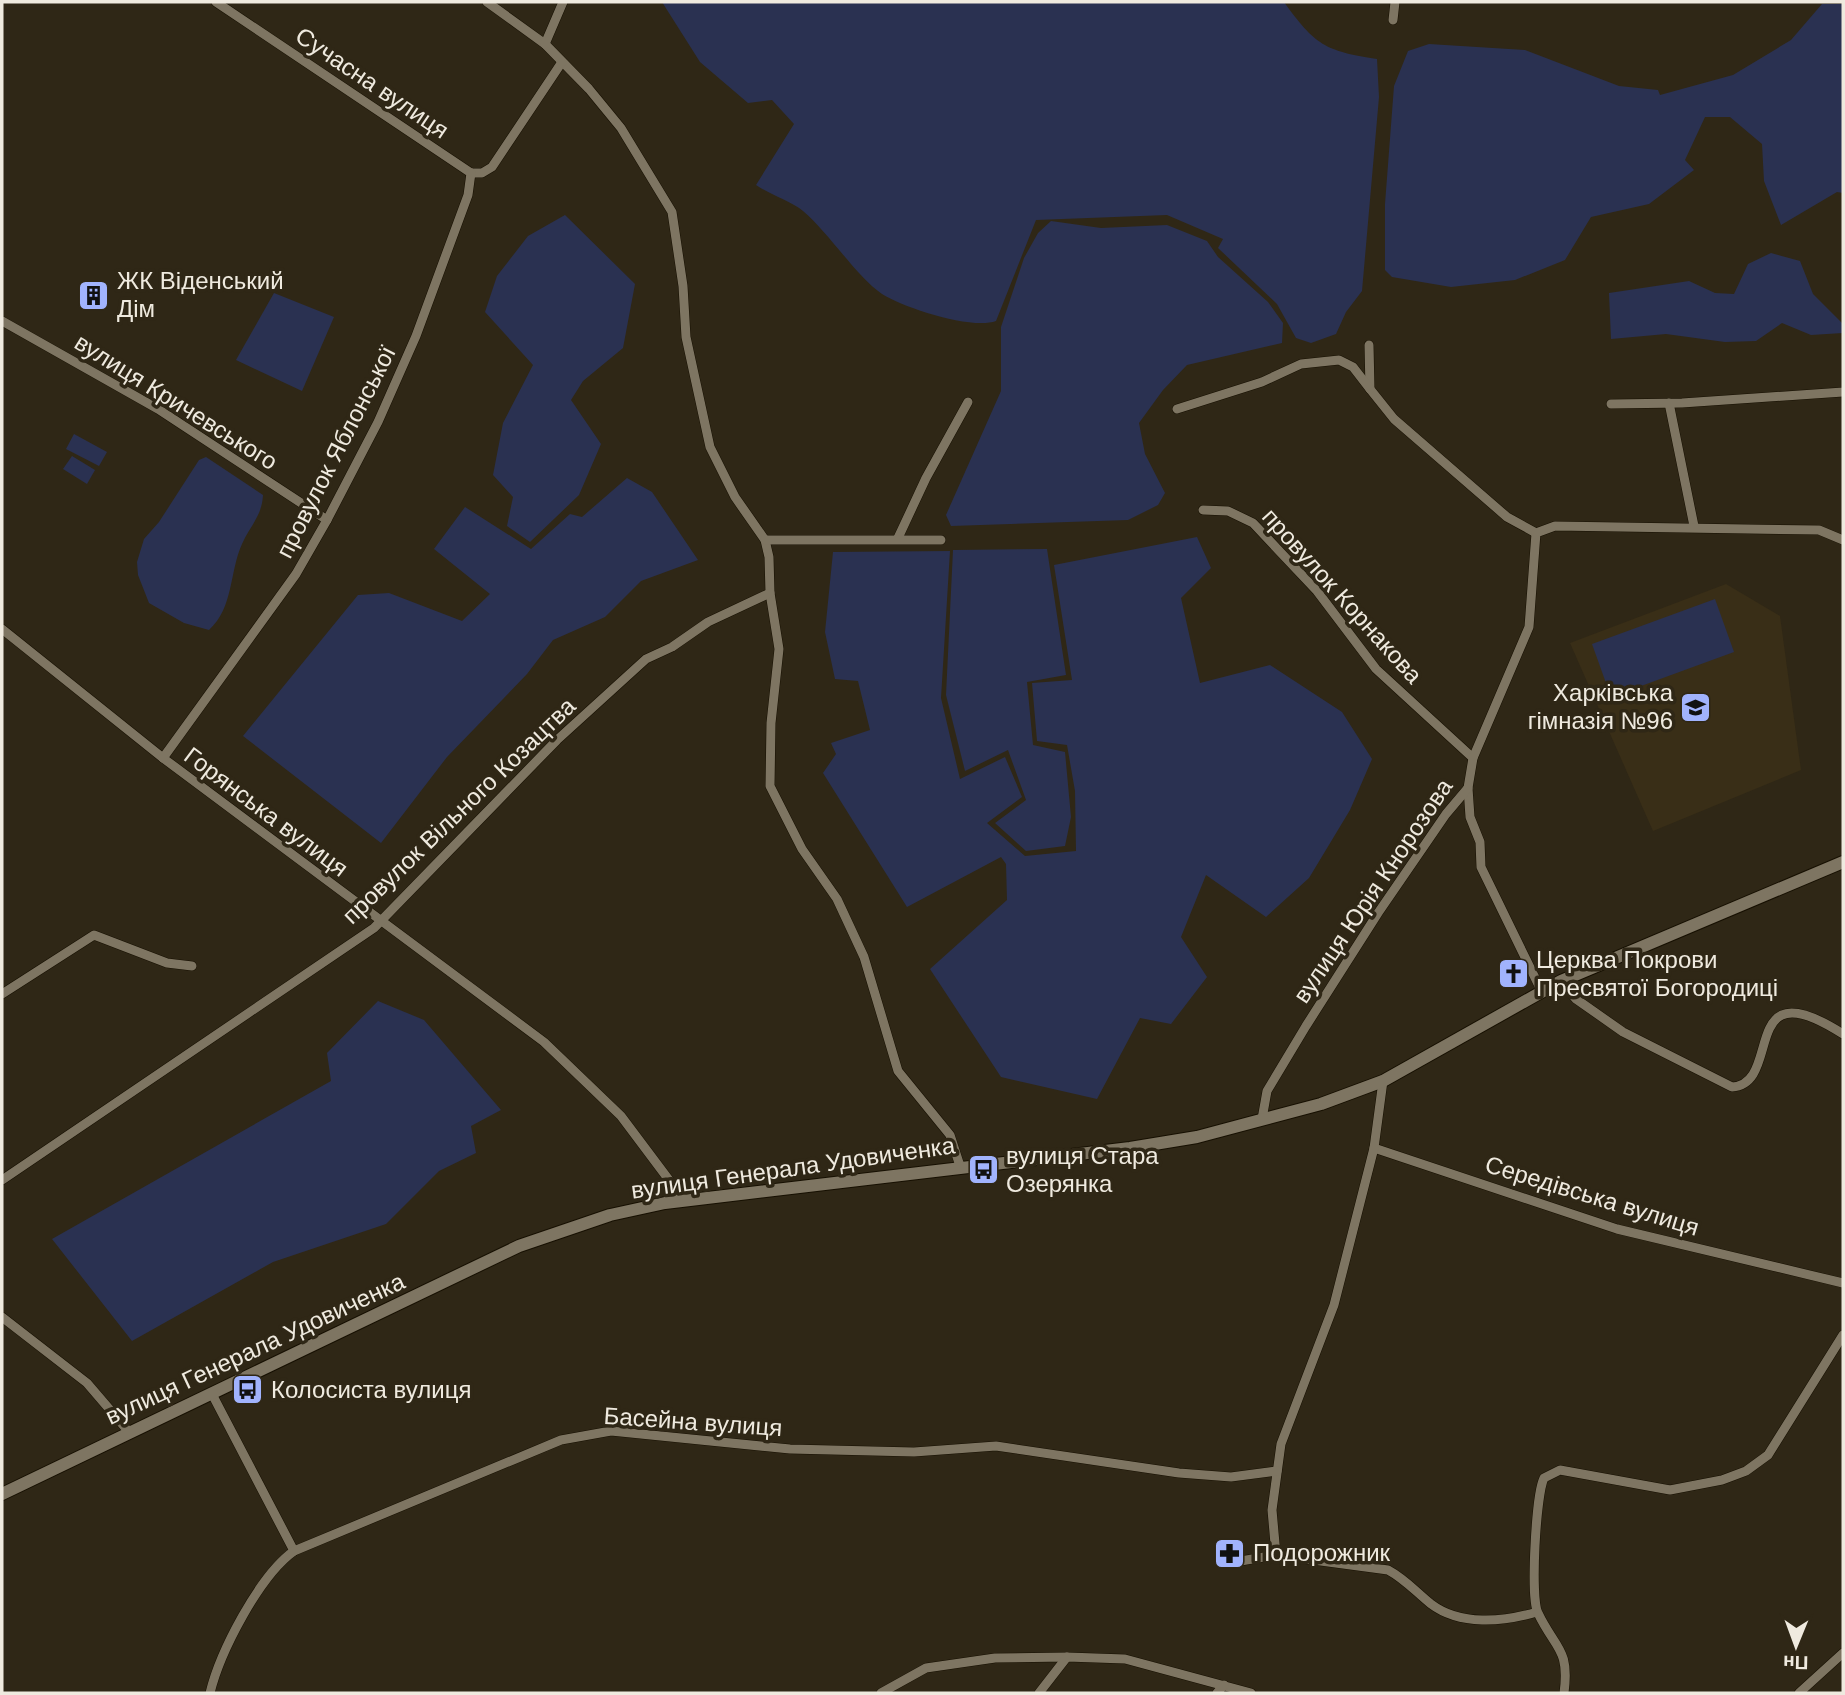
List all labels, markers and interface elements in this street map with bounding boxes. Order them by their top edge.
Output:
street label: Сучасна вулиця [291,22,454,144]
place label: ЖК Віденський Дім [117,267,284,322]
building icon: ЖК Віденський Дім [77,278,111,312]
street label: вулиця Кричевського [70,328,283,475]
street label: провулок Яблонської [270,341,401,562]
street label: провулок Корнакова [1257,503,1428,689]
place label: Харківська гімназія №96 [1528,679,1674,734]
school or university icon: Харківська гімназія №96 [1679,690,1713,724]
street label: провулок Вільного Козацтва [337,692,581,929]
street label: Горянська вулиця [179,741,353,882]
street label: вулиця Юрія Кнорозова [1288,773,1458,1008]
place label: Церква Покрови Пресвятої Богородиці [1536,946,1778,1001]
church icon: Церква Покрови Пресвятої Богородиці [1496,957,1530,991]
street label: вулиця Генерала Удовиченка [629,1131,957,1204]
place label: вулиця Стара Озерянка [1006,1142,1159,1197]
street label: Середівська вулиця [1482,1150,1702,1241]
bus stop icon: вулиця Стара Озерянка [966,1153,1000,1187]
street label: вулиця Генерала Удовиченка [101,1267,409,1430]
bus stop icon: Колосиста вулиця [231,1373,265,1407]
place label: Колосиста вулиця [271,1376,471,1403]
street label: Басейна вулиця [603,1402,783,1441]
pharmacy icon: Подорожник [1213,1536,1247,1570]
place label: Подорожник [1253,1539,1391,1566]
north arrow [1761,1611,1831,1681]
text: Пн [1783,1652,1808,1673]

